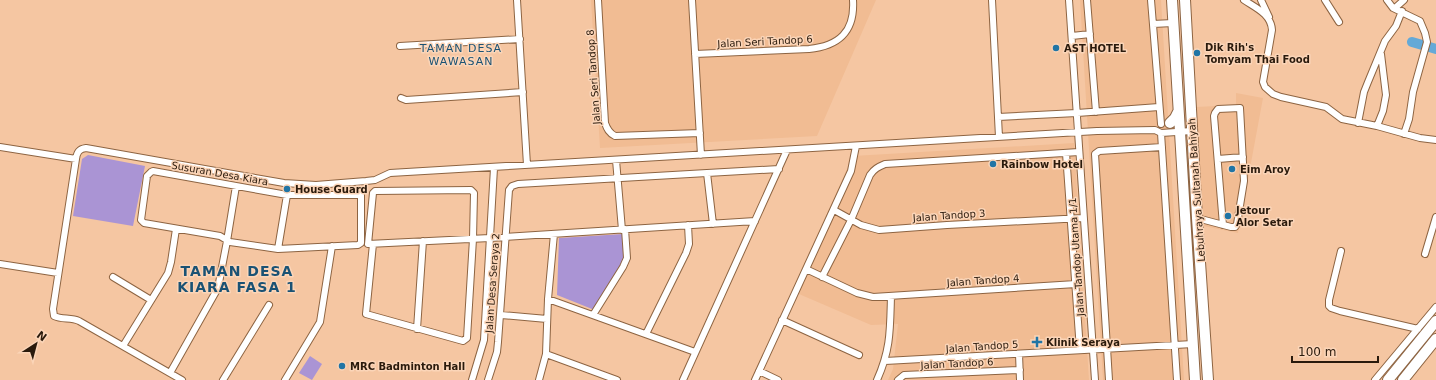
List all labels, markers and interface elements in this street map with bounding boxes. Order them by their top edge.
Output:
street label: Jalan Seri Tandop 8 [585,29,602,126]
street label: Jalan Seri Tandop 6 [716,34,813,50]
district label: TAMAN DESA WAWASAN [419,42,502,68]
place label: Dik Rih's Tomyam Thai Food [1205,42,1310,65]
marker: AST HOTEL [1051,43,1061,53]
place label: AST HOTEL [1064,43,1127,54]
marker: Dik Rih's Tomyam Thai Food [1192,48,1202,58]
street label: Lebuhraya Sultanah Bahiyah [1186,118,1207,262]
marker: Rainbow Hotel [988,159,998,169]
place label: Rainbow Hotel [1001,159,1083,170]
street label: Susuran Desa Kiara [171,160,269,187]
marker: Eim Aroy [1227,164,1237,174]
place label: Eim Aroy [1240,164,1291,175]
marker: House Guard [282,184,292,194]
place label: House Guard [295,184,368,195]
street label: Jalan Tandop Utama 1/1 [1067,197,1086,318]
place label: Jetour Alor Setar [1235,205,1293,228]
street label: Jalan Tandop 3 [911,207,986,224]
marker: Jetour Alor Setar [1223,211,1233,221]
street label: Jalan Desa Seraya 2 [483,233,501,334]
district label: TAMAN DESA KIARA FASA 1 [177,263,297,295]
street label: Jalan Tandop 4 [945,272,1020,289]
north arrow [16,324,56,364]
text: N [34,328,49,344]
marker: Klinik Seraya [1031,336,1043,348]
place label: Klinik Seraya [1046,337,1120,348]
street label: Jalan Tandop 5 [944,338,1019,355]
scale bar [1292,338,1378,364]
text: 100 m [1298,345,1336,359]
street label: Jalan Tandop 6 [919,356,994,371]
marker: MRC Badminton Hall [337,361,347,371]
place label: MRC Badminton Hall [350,361,465,372]

